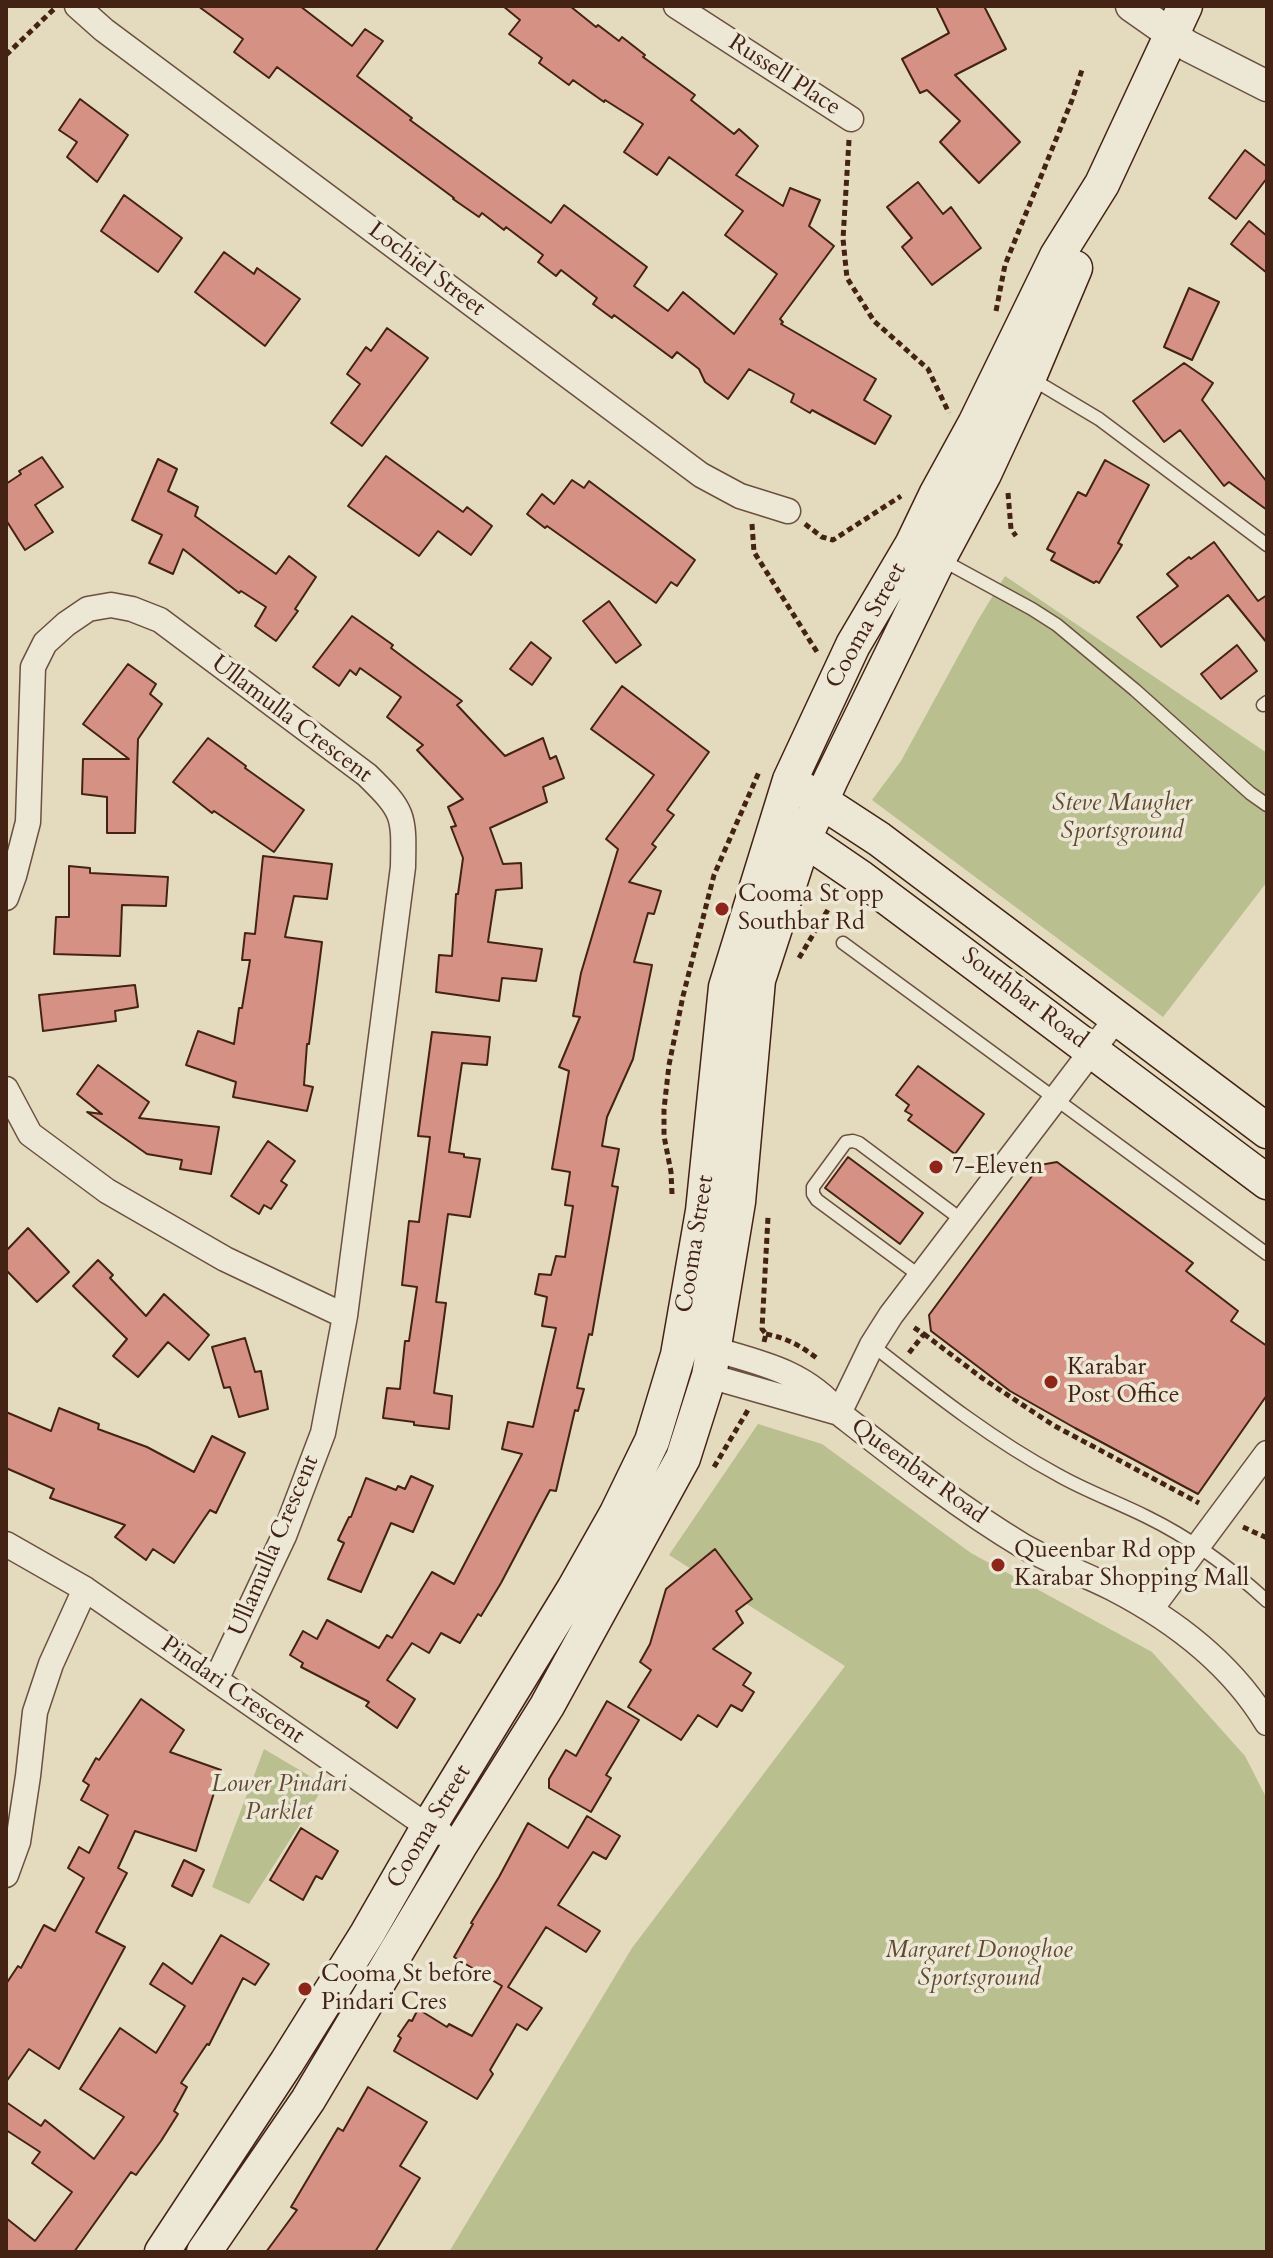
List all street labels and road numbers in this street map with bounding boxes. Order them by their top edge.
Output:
street label: Russell Place [723,29,845,123]
street label: Lochiel Street [362,217,490,323]
street label: Cooma Street [821,558,913,694]
street label: Ullamulla Crescent [205,650,377,790]
street label: Southbar Road [955,942,1093,1056]
street label: Cooma Street [671,1173,721,1315]
street label: Queenbar Road [845,1413,991,1531]
street label: Ullamulla Crescent [224,1451,326,1641]
street label: Pindari Crescent [155,1631,309,1751]
street label: Cooma Street [382,1760,478,1894]

